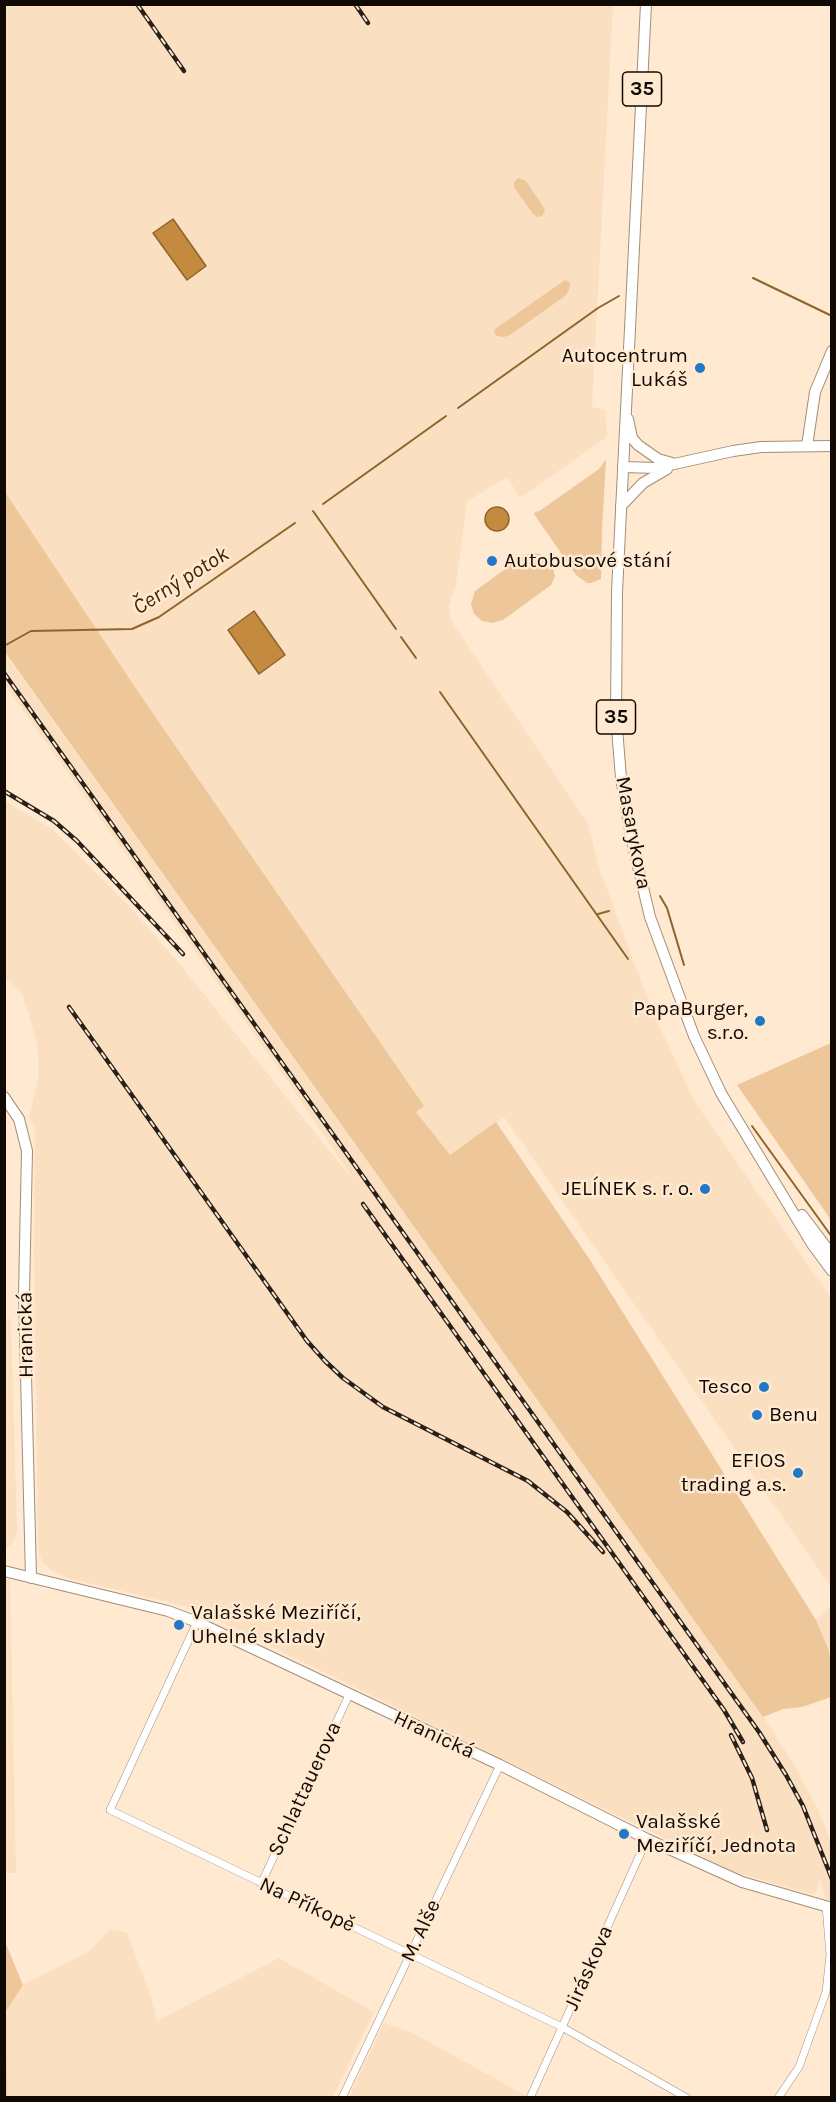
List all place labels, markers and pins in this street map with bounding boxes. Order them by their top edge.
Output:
place label: Autocentrum Lukáš [562,343,688,393]
marker: Autocentrum Lukáš [693,361,707,375]
place label: Autobusové stání [504,548,672,574]
marker: Autobusové stání [485,554,499,568]
place label: PapaBurger, s.r.o. [633,996,748,1046]
marker: PapaBurger, s.r.o. [753,1014,767,1028]
place label: JELÍNEK s. r. o. [562,1176,693,1202]
marker: JELÍNEK s. r. o. [698,1182,712,1196]
place label: Tesco [699,1374,752,1400]
marker: Tesco [757,1380,771,1394]
place label: Benu [769,1402,818,1428]
marker: Benu [750,1408,764,1422]
place label: EFIOS trading a.s. [681,1448,786,1498]
marker: EFIOS trading a.s. [791,1466,805,1480]
place label: Valašské Meziříčí, Uhelné sklady [191,1600,361,1650]
marker: Valašské Meziříčí, Uhelné sklady [172,1618,186,1632]
place label: Valašské Meziříčí, Jednota [636,1809,796,1859]
marker: Valašské Meziříčí, Jednota [617,1827,631,1841]

